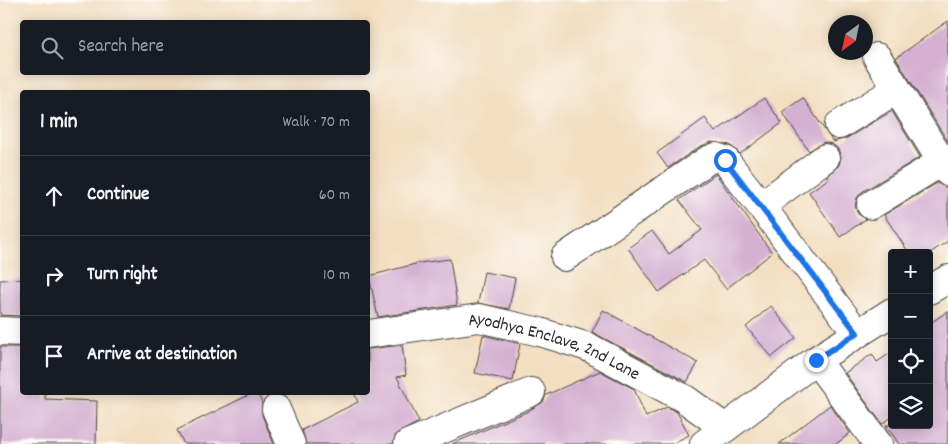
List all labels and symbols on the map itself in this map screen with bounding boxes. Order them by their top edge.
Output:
north arrow [828,15,873,60]
route start [714,149,737,172]
street label: Ayodhya Enclave, 2nd Lane [467,308,644,388]
route end [805,349,828,372]

